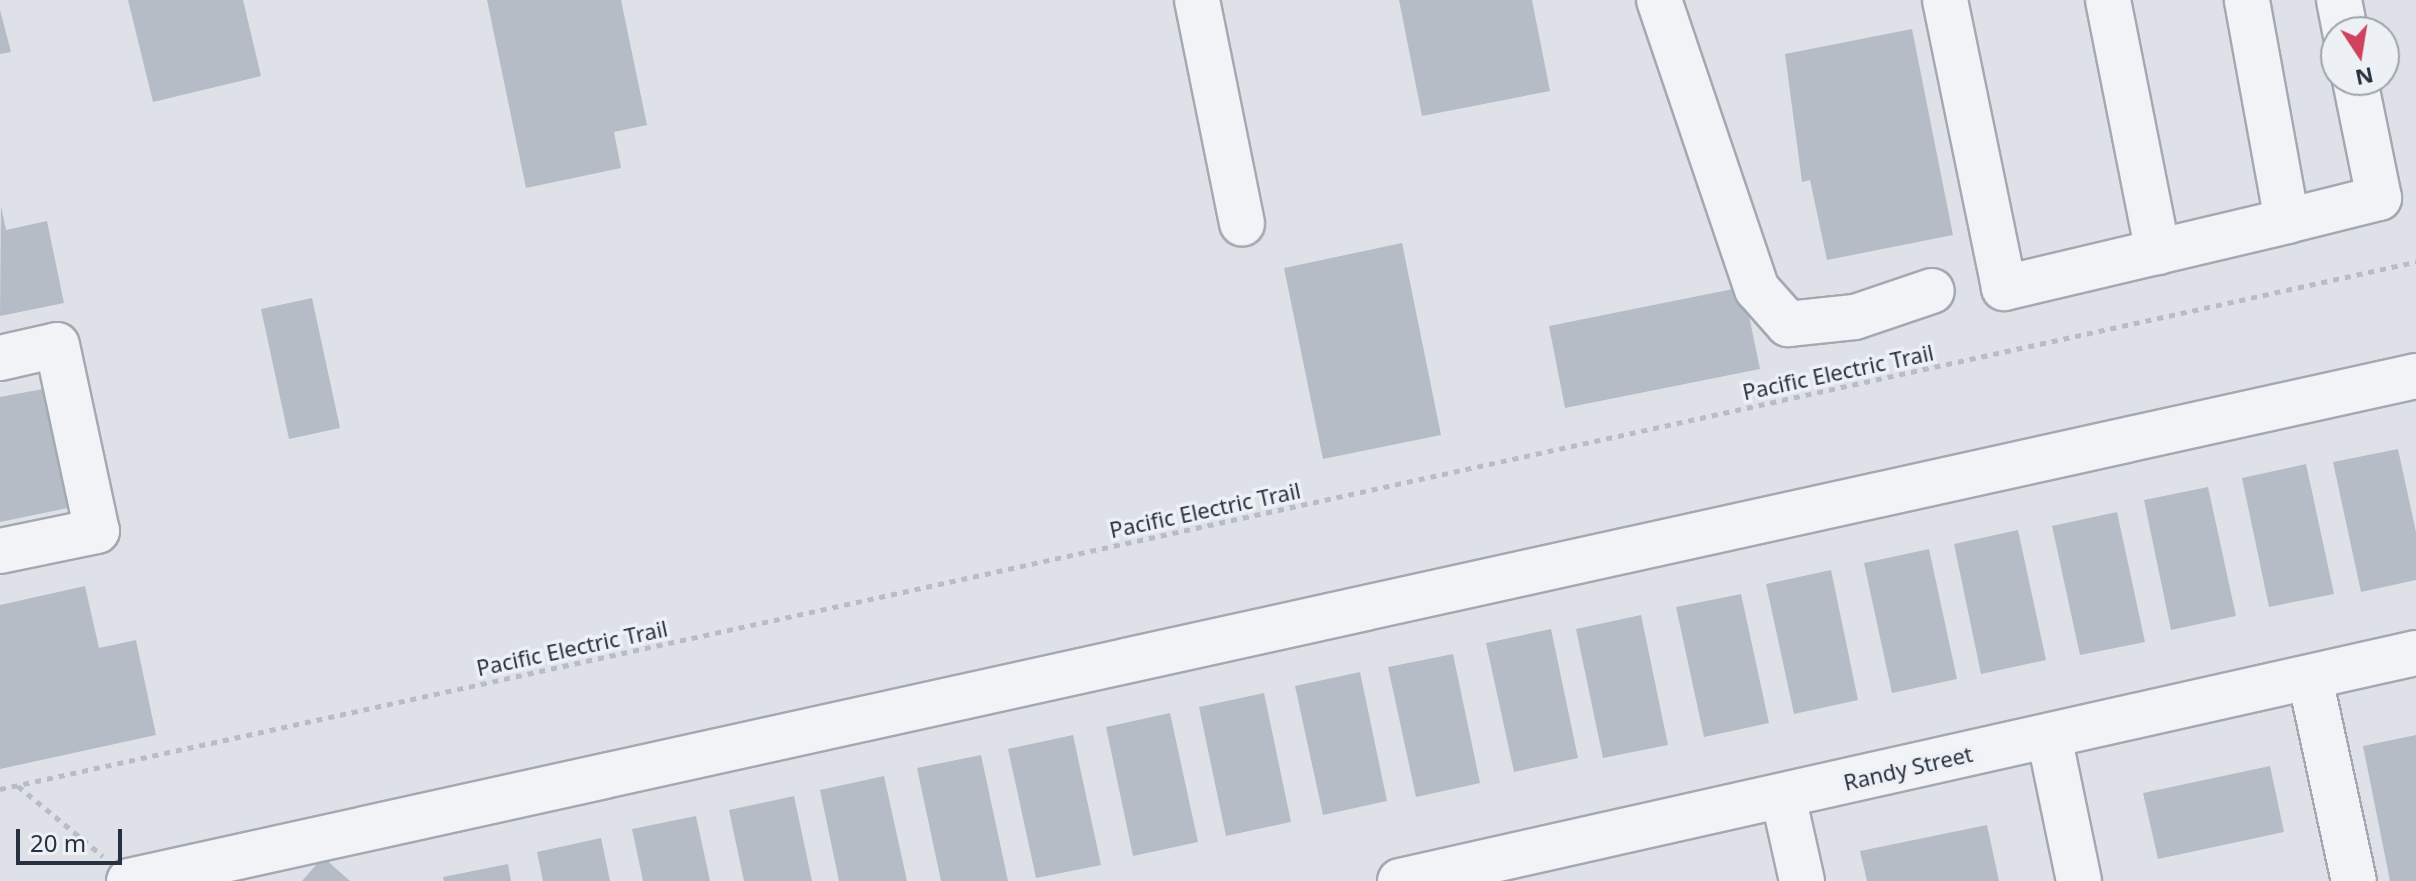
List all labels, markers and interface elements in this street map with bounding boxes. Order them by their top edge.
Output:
north arrow [2320,16,2400,96]
text: N [2353,61,2376,94]
street label: Pacific Electric Trail [1740,339,1936,405]
street label: Pacific Electric Trail [1107,477,1303,543]
street label: Pacific Electric Trail [474,615,670,681]
street label: Randy Street [1841,740,1975,796]
scale bar [20,813,126,863]
text: 20 m [30,826,86,859]

